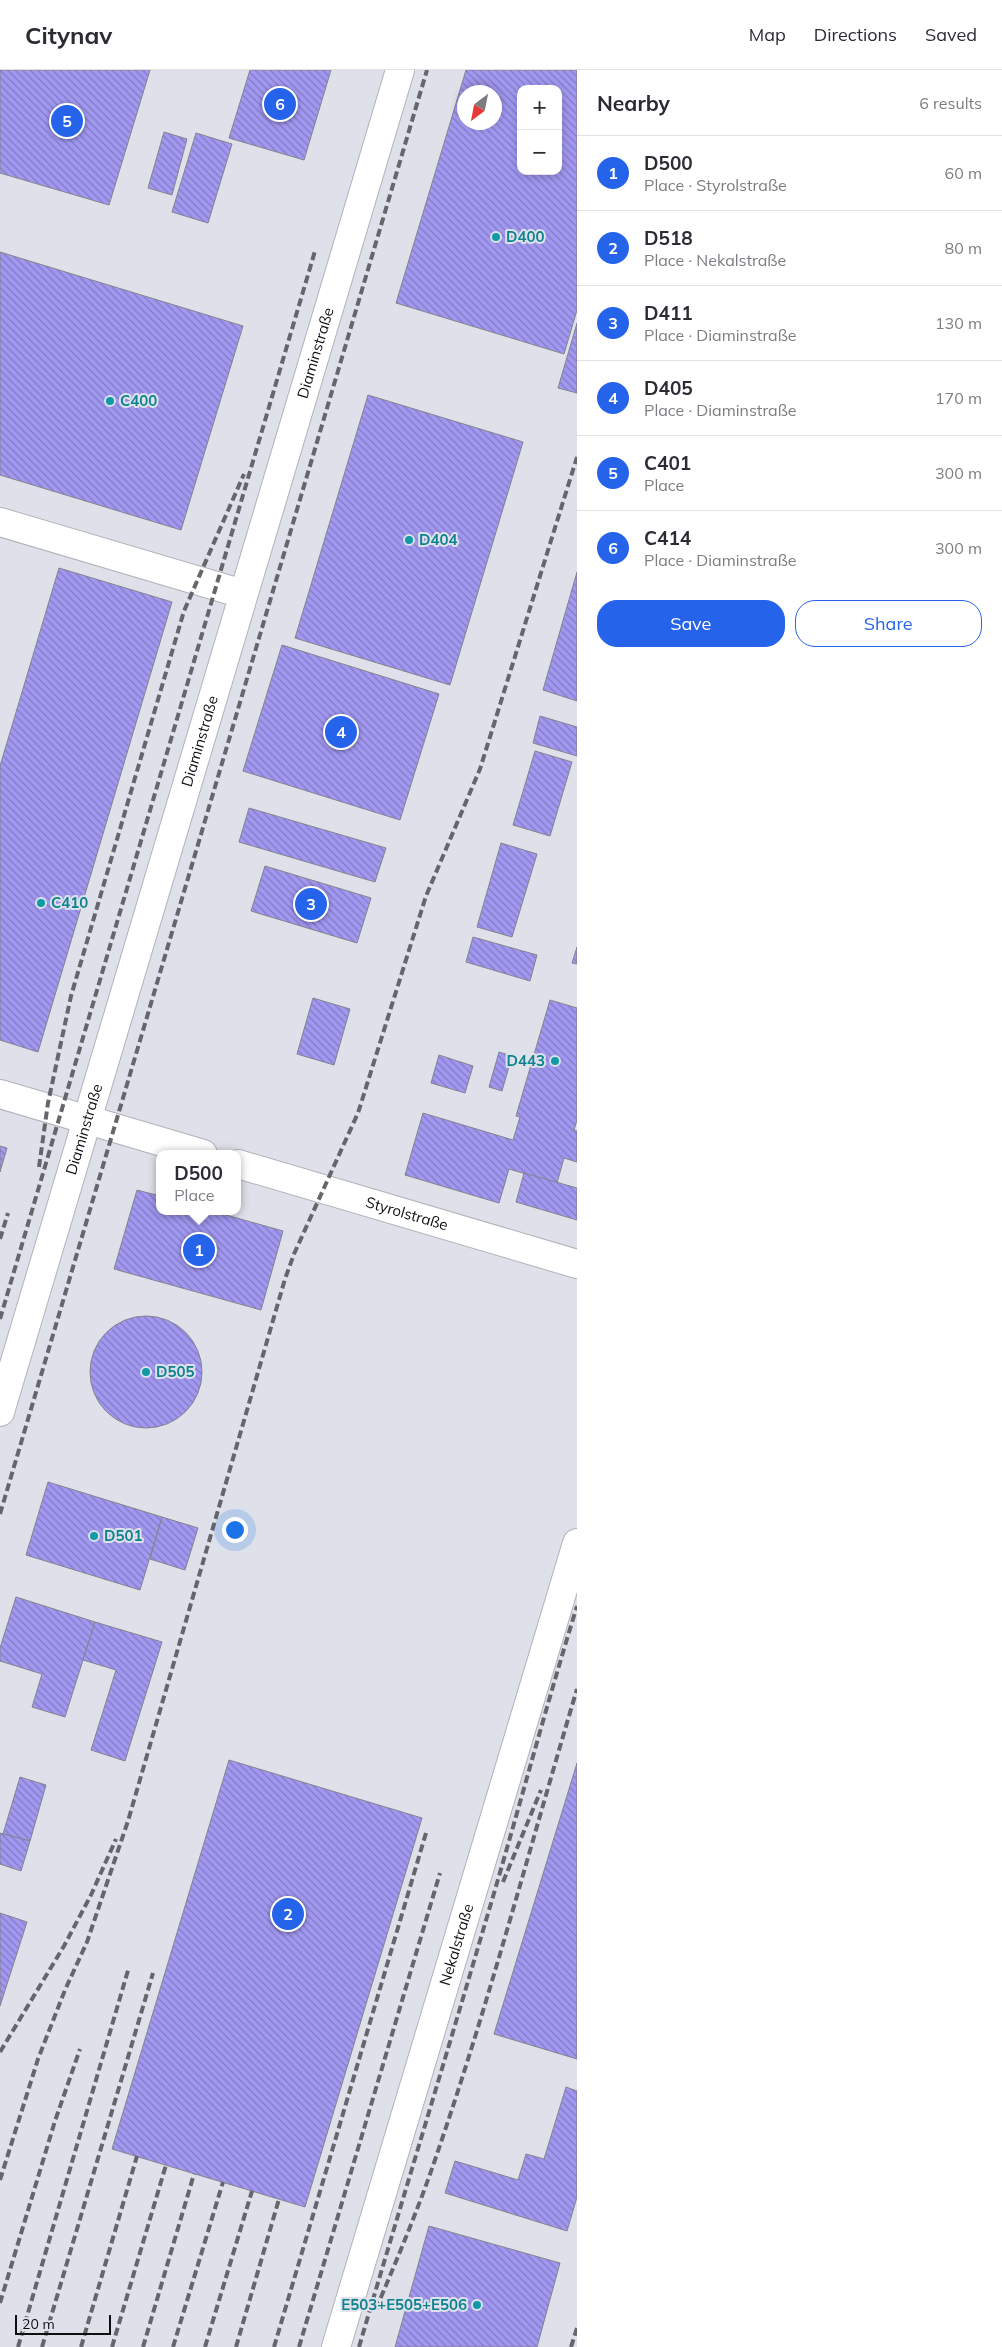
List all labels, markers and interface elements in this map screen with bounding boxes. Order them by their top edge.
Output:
text: Citynav [25,20,112,50]
text: Map [749,23,786,46]
text: Directions [814,23,897,46]
text: Saved [925,23,977,46]
pin: 6 [264,85,296,123]
north arrow [457,85,502,130]
map controls [517,85,562,175]
button: + [517,85,562,130]
text: Nearby [597,90,670,116]
text: 6 results [919,93,982,113]
pin: 5 [51,102,83,140]
button: − [517,130,562,175]
text: D500 [644,151,693,175]
text: 1 [608,163,618,183]
text: 60 m [945,163,982,183]
text: Place · Styrolstraße [644,175,787,195]
text: D518 [644,226,693,250]
place label: D400 [506,227,544,246]
marker: D400 [490,231,502,243]
text: 2 [608,238,618,258]
text: 80 m [945,238,982,258]
text: Place · Nekalstraße [644,250,786,270]
text: D411 [644,301,693,325]
street label: Diaminstraße [293,305,338,401]
text: 3 [608,313,618,333]
text: 130 m [935,313,982,333]
text: Place · Diaminstraße [644,325,797,345]
text: D405 [644,376,693,400]
text: 4 [608,388,618,408]
text: 170 m [935,388,982,408]
place label: C400 [120,391,157,410]
marker: C400 [104,395,116,407]
text: Place · Diaminstraße [644,400,797,420]
text: C401 [644,451,691,475]
text: 5 [608,463,618,483]
text: 300 m [935,463,982,483]
text: Place [644,475,684,495]
text: C414 [644,526,691,550]
place label: D404 [419,530,457,549]
marker: D404 [403,534,415,546]
text: 6 [608,538,618,558]
text: 300 m [935,538,982,558]
text: Place · Diaminstraße [644,550,797,570]
button: Save [597,600,785,647]
button: Share [795,600,982,647]
street label: Diaminstraße [177,693,222,789]
pin: 4 [325,713,357,751]
pin: 3 [295,885,327,923]
place label: C410 [51,893,88,912]
marker: C410 [35,897,47,909]
place label: D443 [507,1051,545,1070]
marker: D443 [549,1055,561,1067]
street label: Diaminstraße [61,1081,106,1177]
popup [156,1150,241,1215]
text: D500 [174,1161,223,1185]
text: Place [174,1185,214,1205]
street label: Styrolstraße [364,1192,450,1234]
pin: 1 [183,1231,215,1269]
place label: D505 [156,1362,194,1381]
marker: D505 [140,1366,152,1378]
your location [222,1517,248,1543]
place label: D501 [104,1526,142,1545]
marker: D501 [88,1530,100,1542]
pin: 2 [272,1895,304,1933]
street label: Nekalstraße [435,1901,477,1988]
place label: E503+E505+E506 [341,2295,467,2314]
marker: E503+E505+E506 [471,2299,483,2311]
scale bar [15,2312,111,2335]
text: 20 m [22,2315,55,2333]

